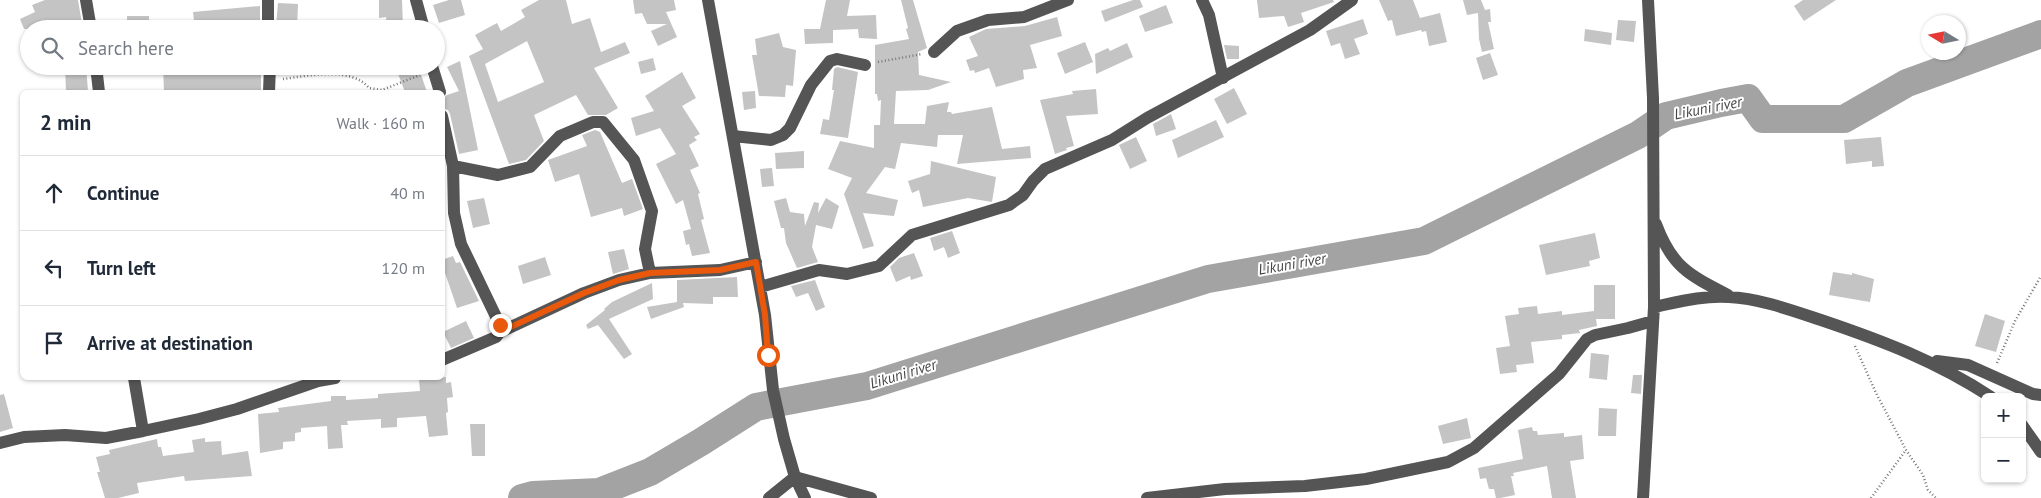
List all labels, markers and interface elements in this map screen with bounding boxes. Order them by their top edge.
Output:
north arrow [1921,15,1966,60]
search box [20,20,445,75]
icon: search [38,34,66,62]
text: Search here [78,36,174,60]
water label: Likuni river [1672,91,1744,123]
text: 2 min [40,109,91,136]
text: Walk · 160 m [336,113,425,133]
icon: ahead [40,179,68,207]
text: Continue [87,181,159,205]
text: 40 m [390,183,425,203]
water label: Likuni river [1257,248,1328,279]
icon: left [40,254,68,282]
text: Turn left [87,256,156,280]
text: 120 m [382,258,425,278]
route end [489,314,512,337]
icon: arrive [40,329,68,357]
text: Arrive at destination [87,331,253,355]
route start [757,344,780,367]
water label: Likuni river [867,354,939,393]
map controls [1981,393,2026,483]
button: + [1981,393,2026,438]
button: − [1981,438,2026,483]

